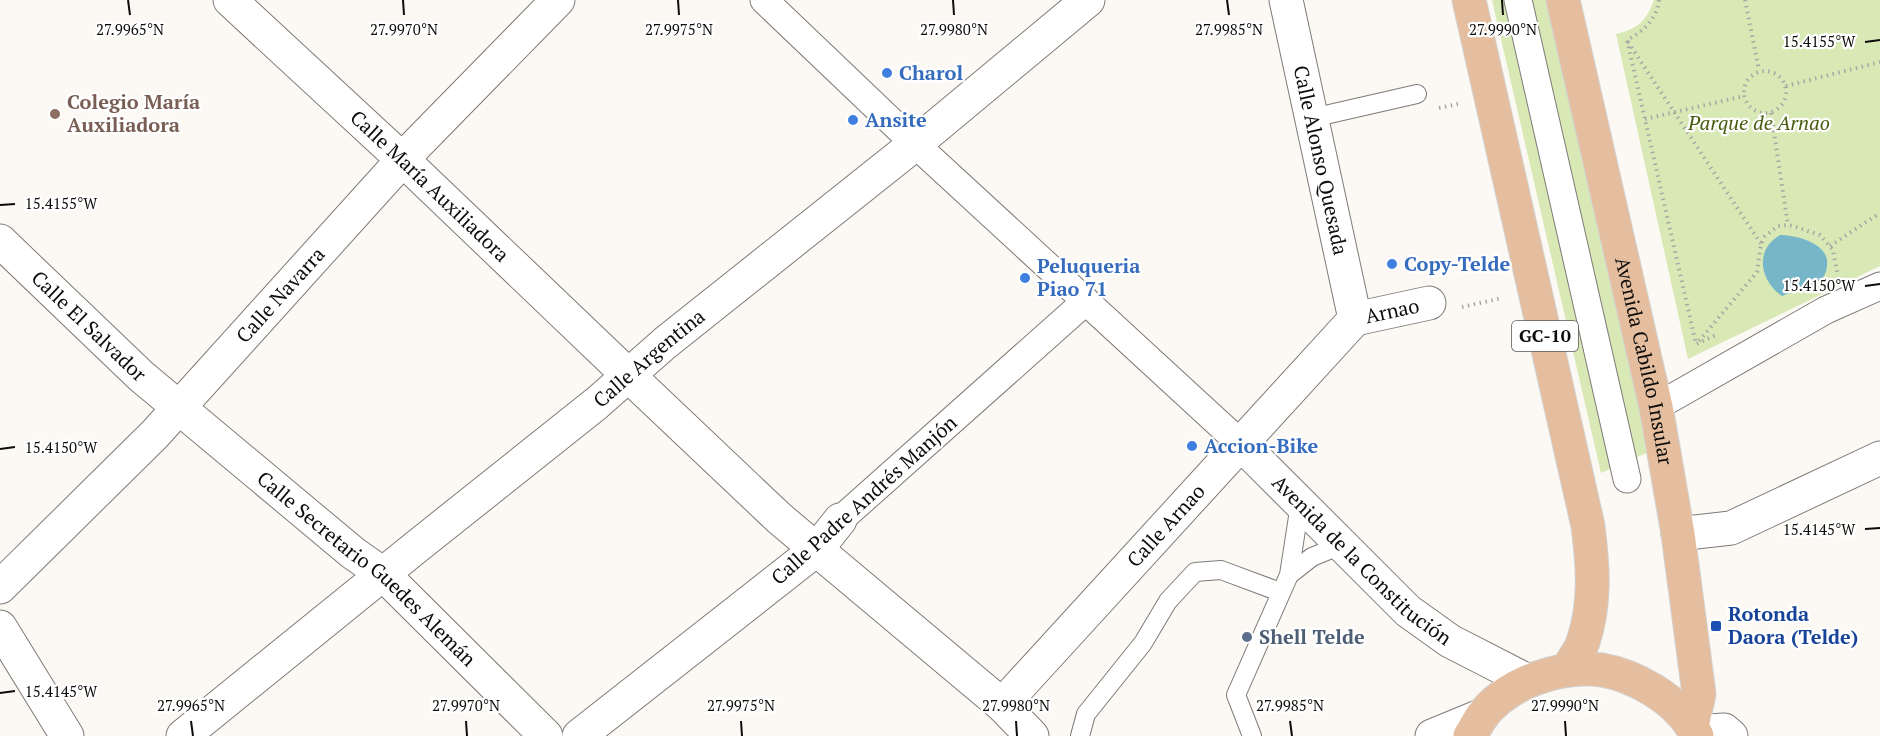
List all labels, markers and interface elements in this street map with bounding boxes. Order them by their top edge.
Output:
text: 27.9965°N [96,19,164,39]
text: 27.9970°N [370,19,438,39]
text: 27.9975°N [645,19,713,39]
text: 27.9980°N [920,19,988,39]
text: 27.9985°N [1195,19,1263,39]
text: 27.9990°N [1469,19,1537,39]
text: 15.4155°W [1783,31,1856,51]
place label: Charol [899,59,963,86]
street label: Calle Alonso Quesada [1288,63,1355,257]
marker: Charol [880,66,894,80]
place label: Colegio María Auxiliadora [67,88,200,138]
street label: Calle María Auxiliadora [345,104,515,268]
place label: Ansite [865,106,927,133]
marker: Colegio María Auxiliadora [48,107,62,121]
park label: Parque de Arnao [1687,109,1830,136]
marker: Ansite [846,113,860,127]
text: 15.4155°W [25,193,98,213]
street label: Calle Navarra [230,241,330,348]
place label: Copy-Telde [1404,250,1510,277]
place label: Peluqueria Piao 71 [1037,252,1140,302]
street label: Avenida Cabildo Insular [1609,254,1680,467]
marker: Copy-Telde [1385,257,1399,271]
street label: Calle El Salvador [26,264,153,387]
marker: Peluqueria Piao 71 [1018,271,1032,285]
text: 15.4150°W [1783,275,1856,295]
street label: Arnao [1363,292,1421,329]
street label: Calle Argentina [587,302,710,413]
road number: GC-10 [1512,321,1578,351]
street label: Calle Padre Andrés Manjón [765,409,962,590]
place label: Accion-Bike [1204,432,1319,459]
text: 15.4150°W [25,437,98,457]
marker: Accion-Bike [1185,439,1199,453]
street label: Calle Secretario Guedes Alemán [252,465,482,672]
street label: Avenida de la Constitución [1267,469,1458,651]
street label: Calle Arnao [1121,478,1211,573]
text: 15.4145°W [1783,519,1856,539]
place label: Rotonda Daora (Telde) [1728,600,1858,650]
marker: Rotonda Daora (Telde) [1709,619,1723,633]
place label: Shell Telde [1259,623,1365,650]
marker: Shell Telde [1240,630,1254,644]
text: 15.4145°W [25,681,98,701]
text: 27.9965°N [157,695,225,715]
text: 27.9970°N [432,695,500,715]
text: 27.9975°N [707,695,775,715]
text: 27.9980°N [982,695,1050,715]
text: 27.9985°N [1256,695,1324,715]
text: 27.9990°N [1531,695,1599,715]

